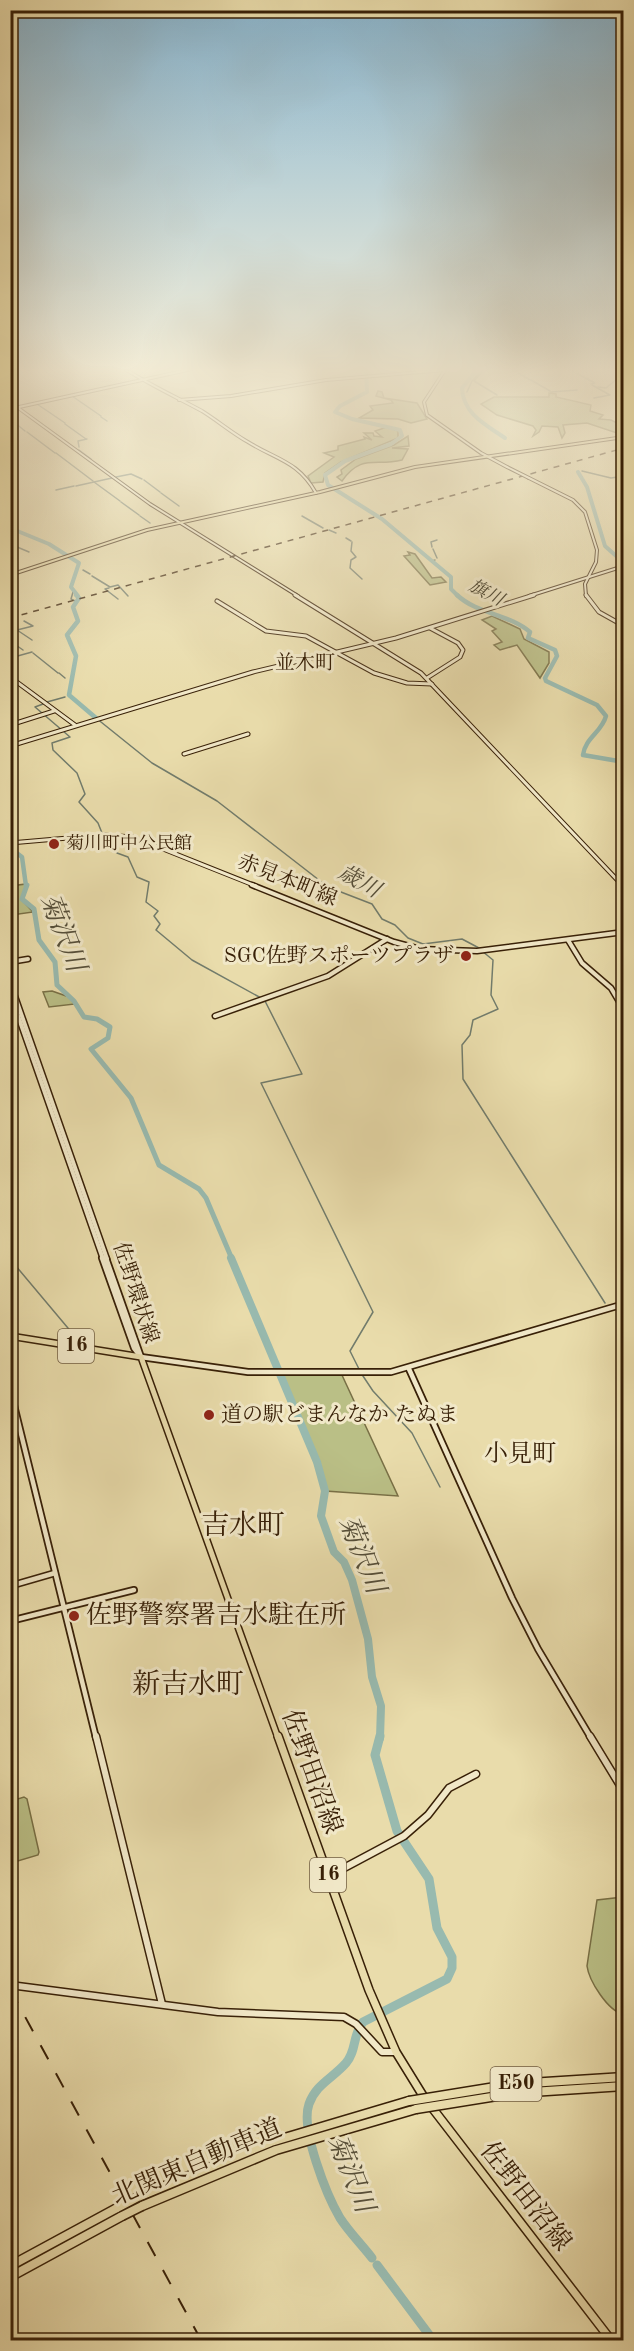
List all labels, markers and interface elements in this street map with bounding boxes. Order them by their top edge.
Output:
water label: 旗川 [466,575,509,610]
district label: 並木町 [275,652,335,674]
place label: 菊川町中公民館 [66,833,192,853]
marker: 菊川町中公民館 [47,837,61,851]
street label: 赤見本町線 [234,850,340,910]
water label: 歳川 [334,860,386,903]
water label: 菊沢川 [35,890,92,978]
place label: SGC佐野スポーツプラザ [224,944,454,967]
marker: SGC佐野スポーツプラザ [459,949,473,963]
street label: 佐野環状線 [109,1239,163,1346]
road number: 16 [58,1329,94,1363]
place label: 道の駅どまんなか たぬま [221,1403,458,1426]
marker: 道の駅どまんなか たぬま [202,1408,216,1422]
district label: 小見町 [484,1441,556,1467]
district label: 吉水町 [201,1510,285,1541]
water label: 菊沢川 [333,1512,392,1600]
place label: 佐野警察署吉水駐在所 [86,1601,346,1629]
marker: 佐野警察署吉水駐在所 [67,1609,81,1623]
district label: 新吉水町 [132,1669,244,1700]
street label: 佐野田沼線 [277,1706,347,1838]
road number: 16 [310,1858,346,1892]
road number: E50 [490,2067,542,2101]
street label: 北関東自動車道 [107,2114,286,2211]
water label: 菊沢川 [322,2131,381,2219]
street label: 佐野田沼線 [475,2137,577,2256]

